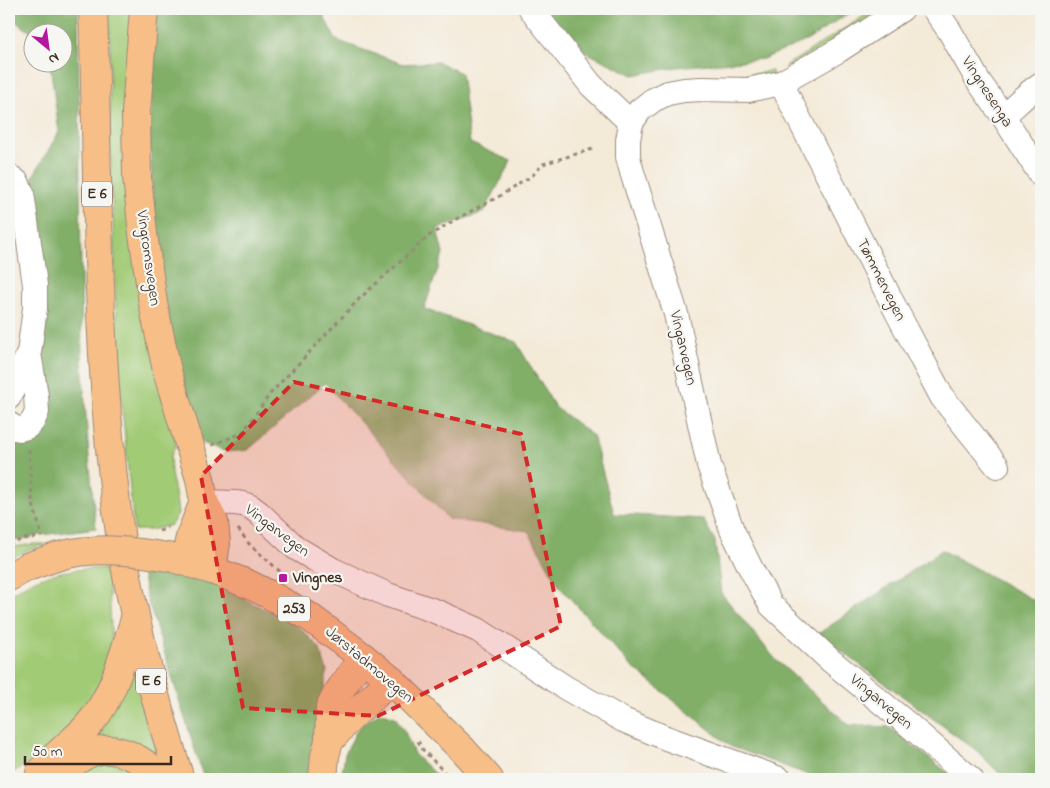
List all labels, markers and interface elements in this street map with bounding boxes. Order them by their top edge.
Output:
north arrow [22,22,72,72]
text: N [44,47,63,70]
street label: Vingnesenga [954,51,1019,132]
road number: E 6 [82,182,112,206]
street label: Vingromsvegen [129,208,167,307]
street label: Tømmervegen [850,235,912,326]
street label: Vingarvegen [663,307,703,388]
street label: Vingarvegen [239,498,315,564]
place label: Vingnes [292,566,343,591]
marker: Vingnes [277,572,289,584]
road number: 253 [278,596,310,622]
street label: Jørstadmovegen [320,621,419,709]
road number: E 6 [136,668,166,694]
street label: Vingarvegen [843,668,918,736]
scale bar [25,733,171,765]
text: 50 m [32,741,63,763]

